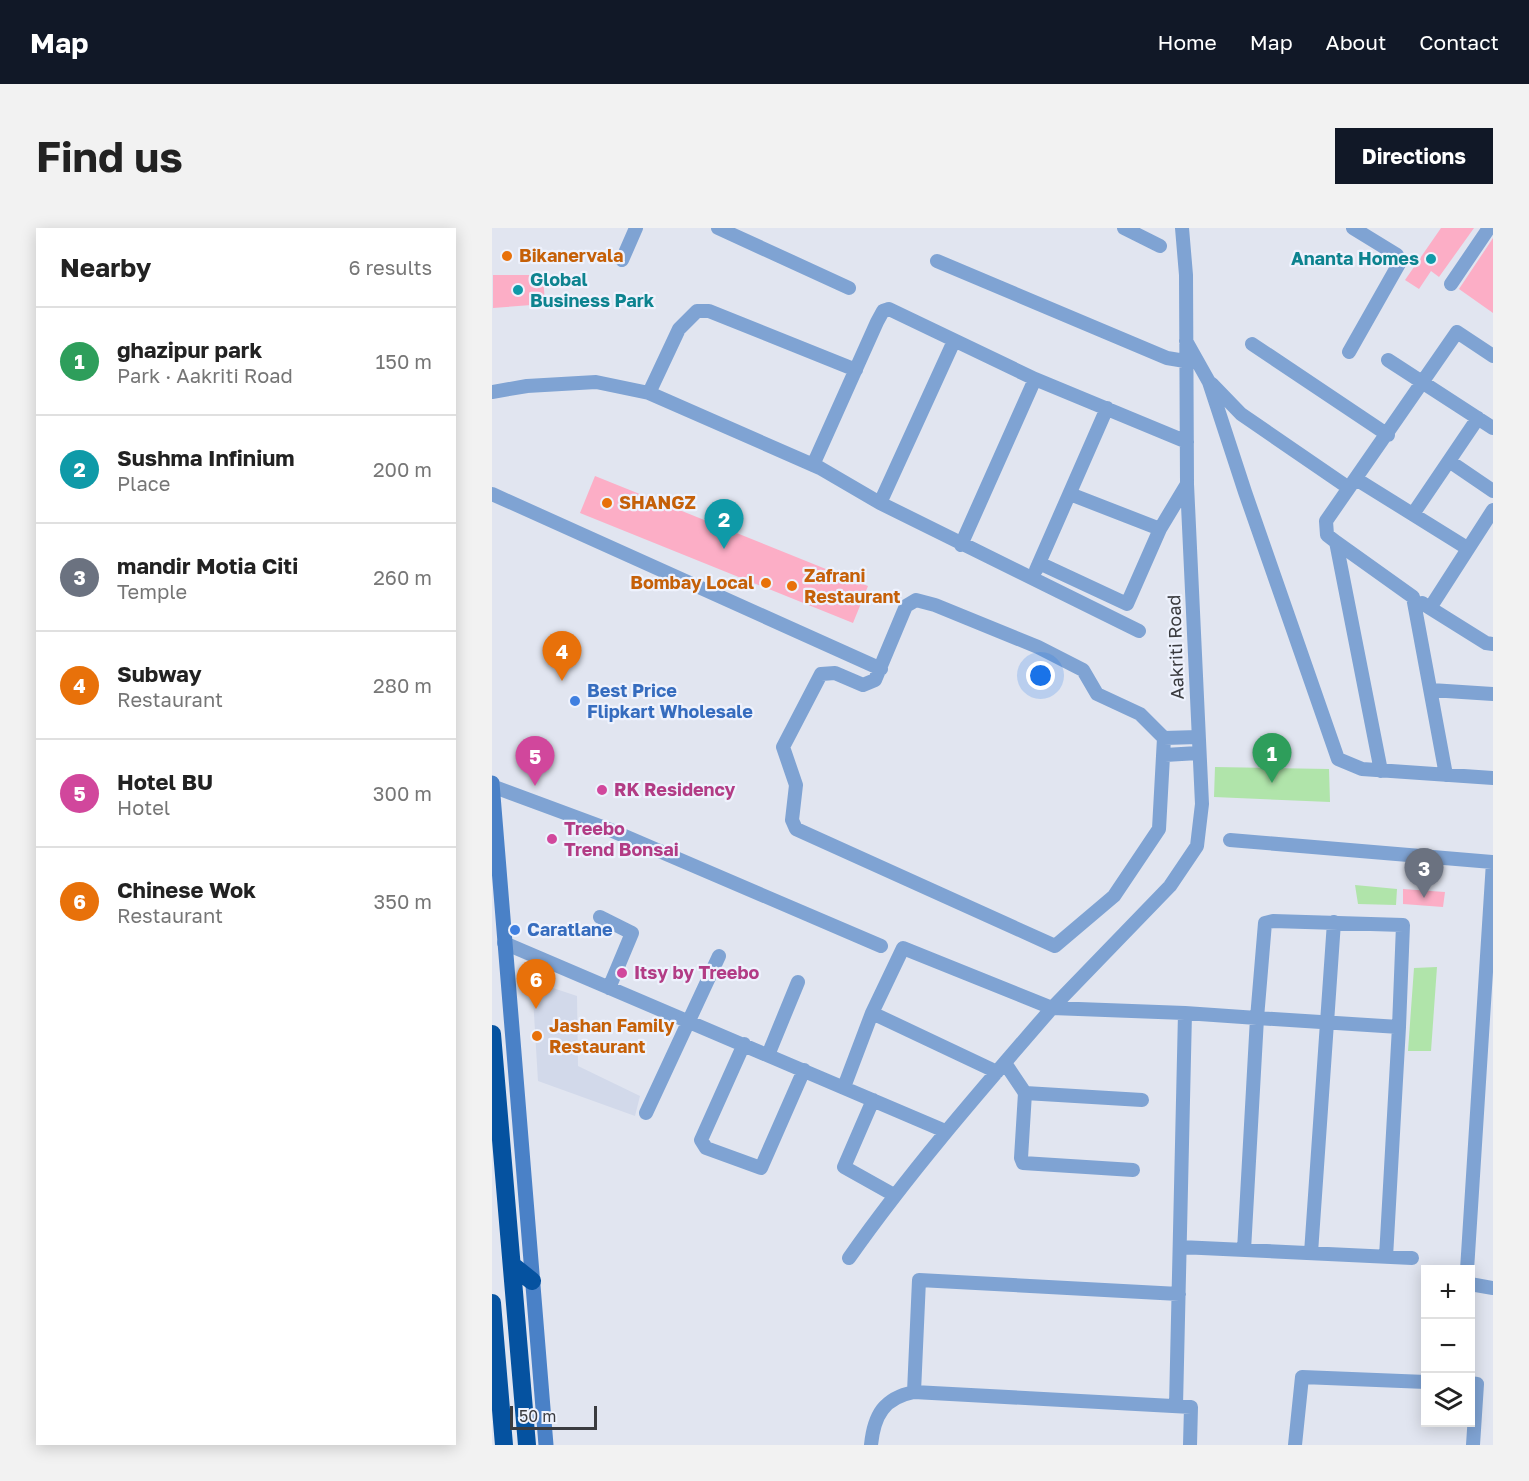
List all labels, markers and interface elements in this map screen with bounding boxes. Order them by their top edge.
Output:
text: Map [30,26,88,59]
text: Home [1157,29,1217,55]
text: Map [1250,29,1293,55]
text: About [1326,29,1386,55]
text: Contact [1419,29,1499,55]
button: Directions [1335,128,1493,184]
text: Find us [36,131,183,181]
place label: Bikanervala [519,244,623,266]
place label: Ananta Homes [1291,247,1419,269]
marker: Bikanervala [500,249,514,263]
text: Nearby [60,252,151,283]
marker: Ananta Homes [1424,252,1438,266]
text: 6 results [348,255,432,279]
place label: Global Business Park [530,268,655,311]
marker: Global Business Park [511,283,525,297]
text: ghazipur park [117,336,262,363]
text: 1 [74,349,85,373]
text: 150 m [376,349,432,373]
text: Park · Aakriti Road [117,363,293,387]
text: Sushma Infinium [117,444,295,471]
text: 2 [73,457,86,481]
text: 200 m [373,457,432,481]
text: Place [117,471,170,495]
place label: SHANGZ [619,491,696,513]
marker: SHANGZ [600,496,614,510]
pin: 2 [704,500,744,549]
text: mandir Motia Citi [117,552,298,579]
place label: Zafrani Restaurant [804,564,900,607]
text: 3 [73,565,86,589]
text: 260 m [373,565,432,589]
place label: Bombay Local [630,571,754,593]
marker: Bombay Local [759,576,773,590]
text: Temple [117,579,187,603]
marker: Zafrani Restaurant [785,579,799,593]
street label: Aakriti Road [1162,594,1188,700]
pin: 4 [542,632,582,681]
text: Subway [117,660,202,687]
your location [1026,661,1055,690]
text: 4 [73,673,86,697]
text: 280 m [373,673,432,697]
place label: Best Price Flipkart Wholesale [587,679,753,722]
text: Restaurant [117,687,223,711]
marker: Best Price Flipkart Wholesale [568,694,582,708]
pin: 1 [1252,734,1292,783]
pin: 5 [516,736,555,786]
text: Hotel BU [117,768,213,795]
place label: RK Residency [614,778,736,800]
text: 5 [73,781,86,805]
text: 300 m [373,781,432,805]
marker: RK Residency [595,783,609,797]
text: Hotel [117,795,170,819]
place label: Treebo Trend Bonsai [564,817,679,860]
marker: Treebo Trend Bonsai [545,832,559,846]
pin: 3 [1404,848,1444,898]
text: Chinese Wok [117,876,256,903]
text: 6 [73,889,86,913]
text: 350 m [374,889,432,913]
text: Restaurant [117,903,223,927]
place label: Caratlane [527,918,613,940]
marker: Caratlane [508,923,522,937]
pin: 6 [516,960,555,1009]
place label: Itsy by Treebo [634,961,760,983]
marker: Itsy by Treebo [615,966,629,980]
place label: Jashan Family Restaurant [549,1014,675,1057]
marker: Jashan Family Restaurant [530,1029,544,1043]
map controls [1421,1265,1475,1427]
button: + [1421,1265,1475,1319]
button: − [1421,1319,1475,1373]
button: layers [1421,1373,1475,1427]
scale bar [510,1403,597,1430]
text: 50 m [519,1406,556,1426]

